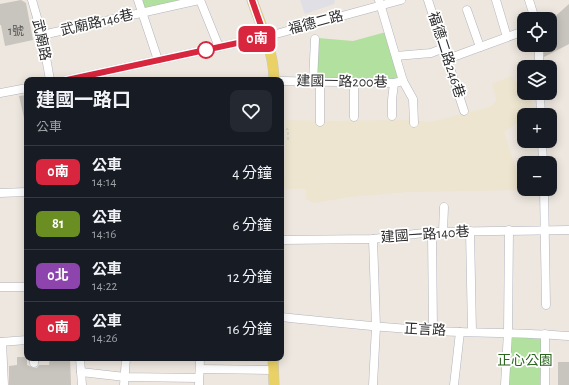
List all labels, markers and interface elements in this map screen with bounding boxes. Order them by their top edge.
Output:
street label: 武廟路146巷 [59,7,135,38]
street label: 福德二路 [287,7,345,37]
street label: 福德二路246巷 [425,10,468,100]
map controls [517,12,557,196]
button: locate [517,12,557,52]
street label: 武廟路 [30,18,53,62]
house number: 1號 [8,25,24,37]
line badge: 0南 [239,26,275,52]
text: 0南 [246,32,268,46]
unlabelled marker [197,41,215,59]
button: layers [517,60,557,100]
street label: 建國一路200巷 [296,73,388,90]
button: heart [230,90,272,132]
text: 建國一路口 [36,91,131,110]
button: + [517,108,557,148]
text: 公車 [36,121,62,134]
button: − [517,156,557,196]
text: 公車 [92,158,122,173]
text: 0南 [47,165,69,179]
text: 4 分鐘 [232,166,272,181]
text: 14:14 [92,176,116,189]
text: 公車 [92,210,122,225]
text: 81 [52,217,64,231]
text: 6 分鐘 [232,218,272,233]
street label: 建國一路140巷 [380,224,470,245]
text: 14:16 [92,228,116,241]
text: 公車 [92,262,122,277]
text: 0北 [47,269,69,283]
text: 12 分鐘 [228,270,272,285]
text: 14:22 [92,280,118,293]
text: 公車 [92,314,122,329]
text: 0南 [47,321,69,335]
street label: 正言路 [404,321,446,338]
text: 16 分鐘 [227,322,272,337]
text: 14:26 [92,332,118,345]
park label: 正心公園 [497,353,553,368]

